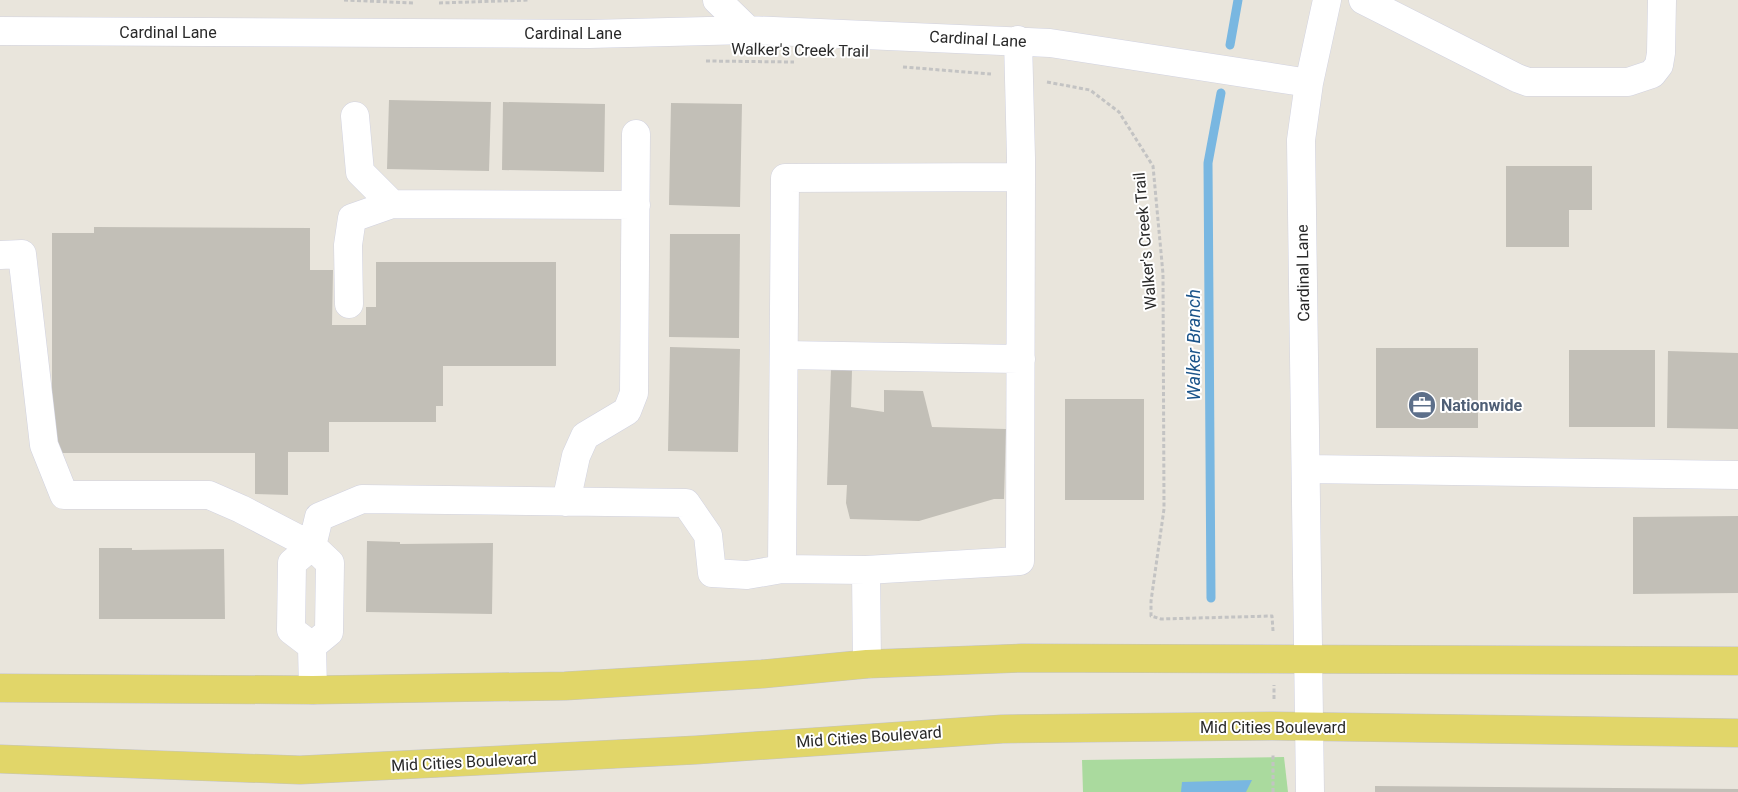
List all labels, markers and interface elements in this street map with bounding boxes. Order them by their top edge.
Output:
street label: Cardinal Lane [119,23,217,42]
street label: Cardinal Lane [524,24,622,43]
street label: Cardinal Lane [929,27,1027,51]
street label: Walker's Creek Trail [731,39,869,61]
street label: Walker's Creek Trail [1130,171,1160,311]
street label: Cardinal Lane [1293,224,1313,322]
water label: Walker Branch [1183,289,1204,401]
office icon: Nationwide [1407,390,1437,420]
place label: Nationwide [1441,396,1522,415]
street label: Mid Cities Boulevard [1200,718,1346,737]
street label: Mid Cities Boulevard [796,722,942,752]
street label: Mid Cities Boulevard [391,749,537,775]

